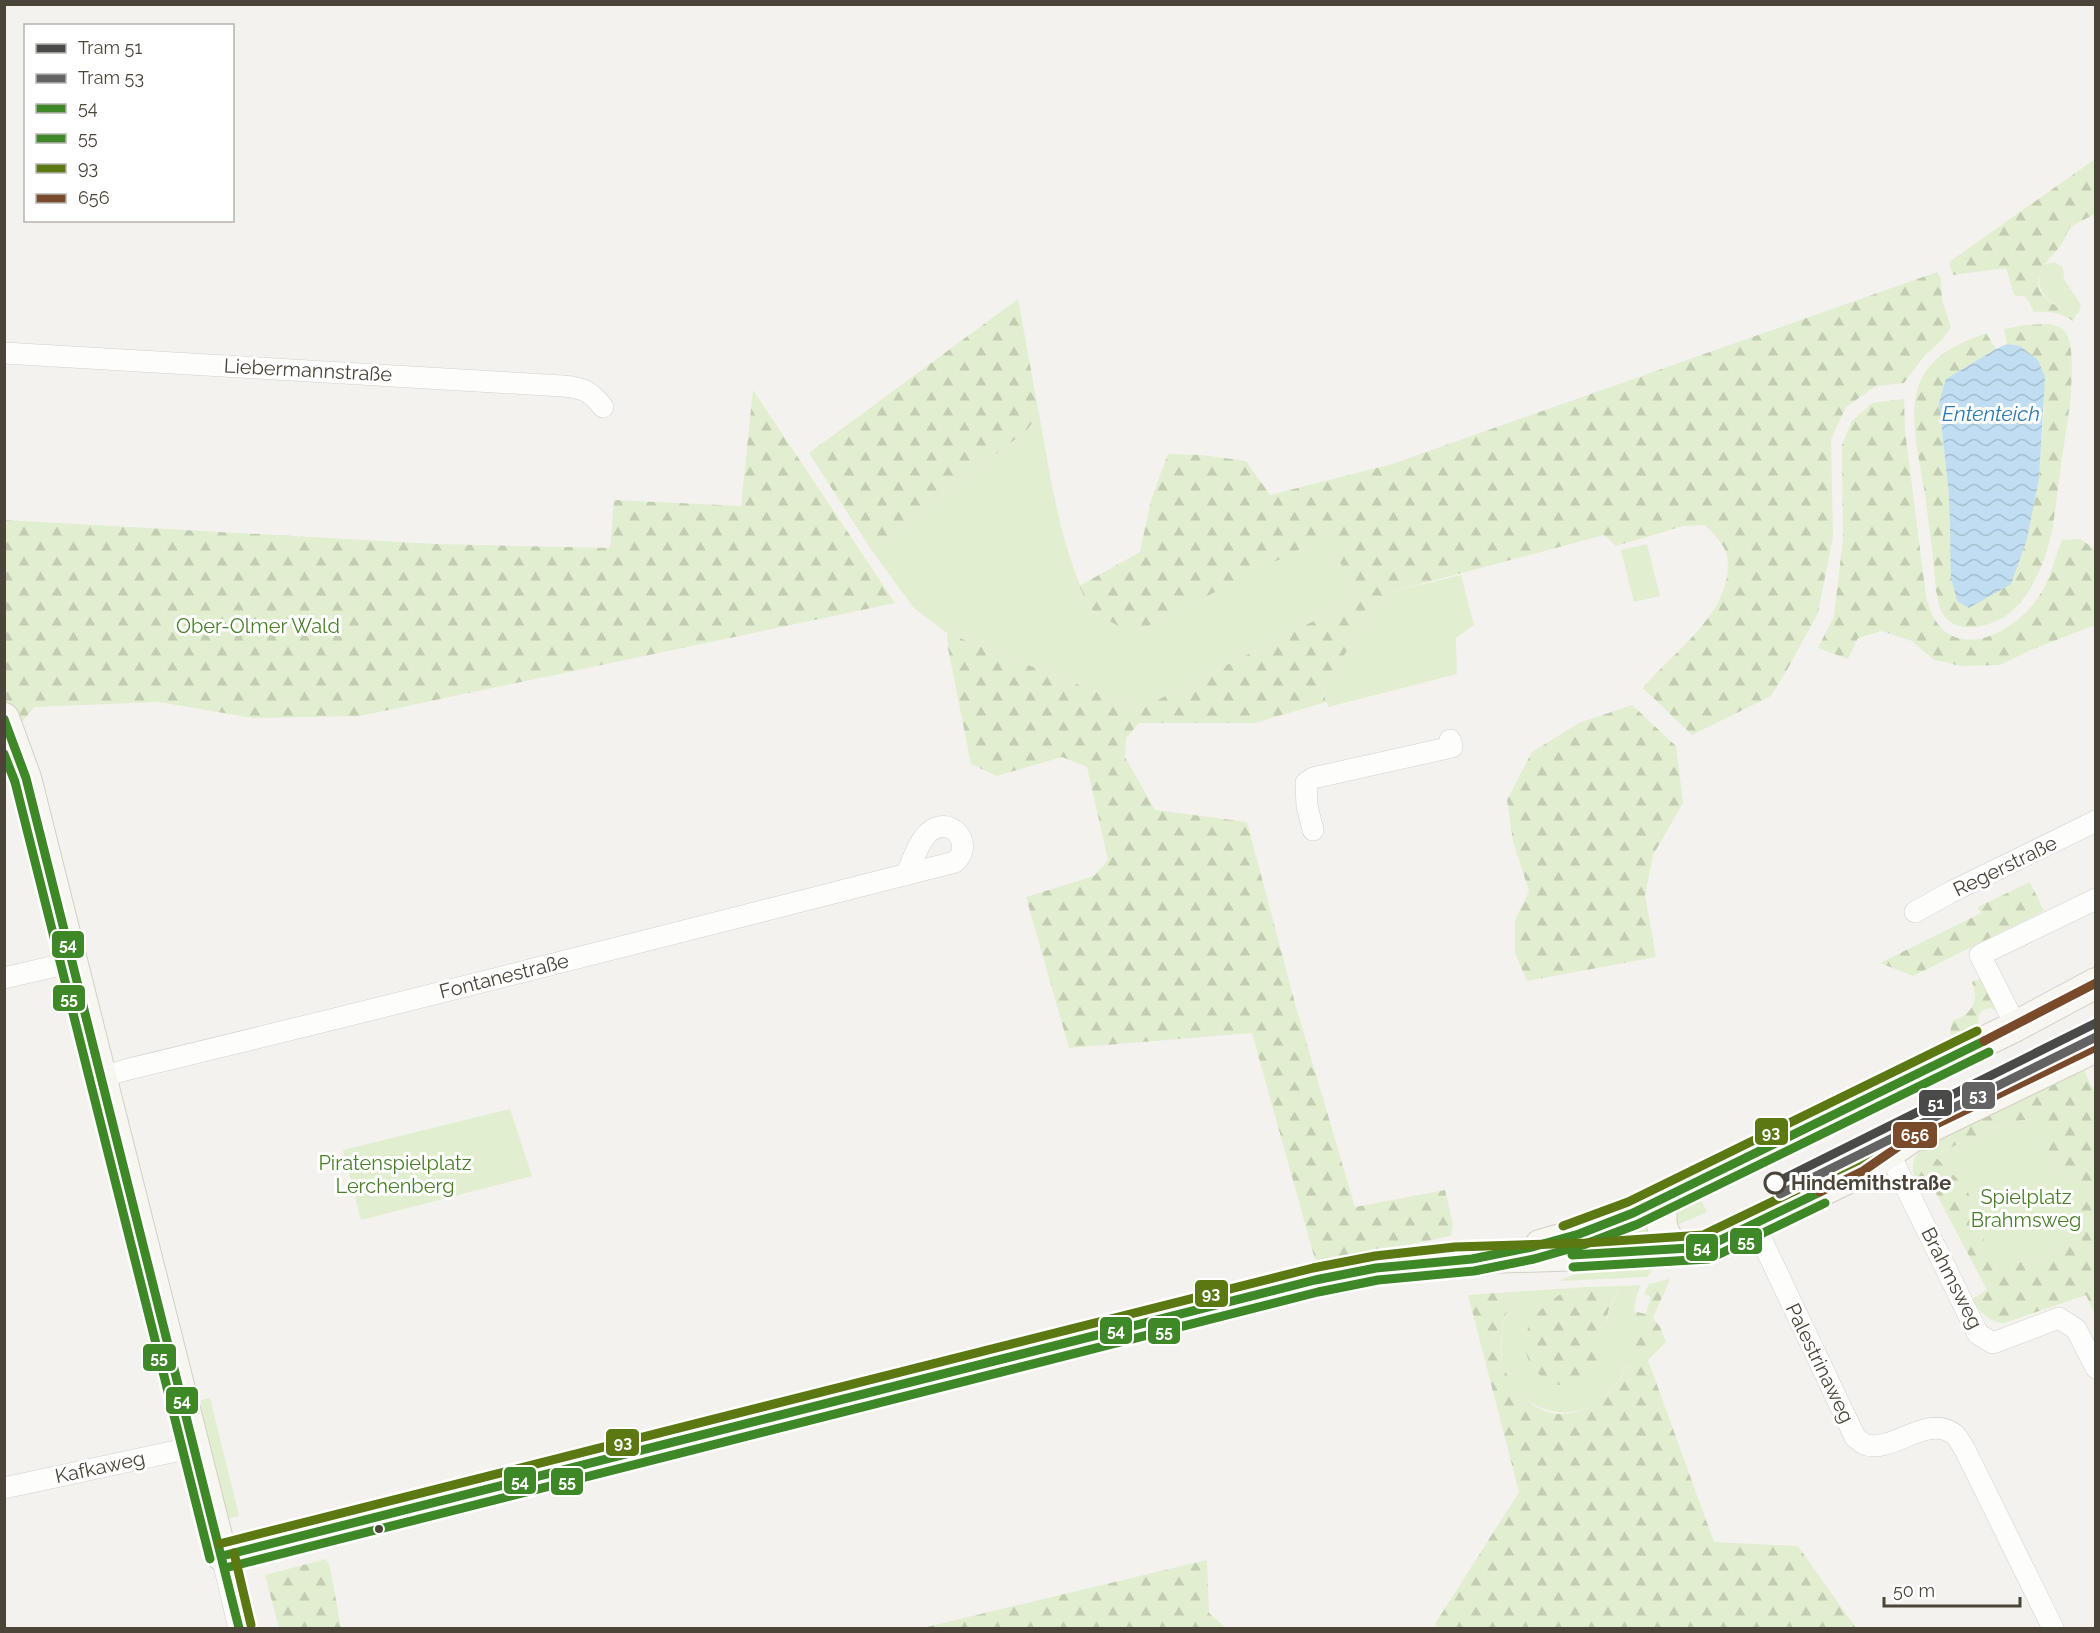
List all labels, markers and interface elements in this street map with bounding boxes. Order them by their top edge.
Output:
legend [24,24,234,222]
text: Tram 51 [78,37,142,58]
text: Tram 53 [78,67,144,88]
text: 54 [78,97,98,118]
text: 55 [78,127,98,148]
text: 93 [78,157,98,178]
text: 656 [78,187,110,208]
street label: Liebermannstraße [223,354,393,386]
water label: Ententeich [1942,401,2040,426]
park label: Ober-Olmer Wald [176,614,340,638]
street label: Regerstraße [1949,830,2061,901]
line badge: 54 [51,930,85,959]
text: 54 [59,935,77,954]
street label: Fontanestraße [437,948,571,1004]
line badge: 55 [52,984,86,1012]
text: 55 [60,989,78,1008]
line badge: 53 [1961,1081,1996,1110]
text: 53 [1969,1086,1987,1105]
line badge: 51 [1918,1089,1953,1117]
text: 51 [1928,1094,1944,1113]
line badge: 93 [1754,1117,1789,1146]
line badge: 656 [1892,1121,1938,1149]
text: 93 [1762,1123,1780,1142]
text: 656 [1901,1126,1929,1145]
park label: Piratenspielplatz Lerchenberg [318,1151,472,1198]
place label: Hindemithstraße [1791,1171,1951,1195]
marker: Hindemithstraße [1764,1172,1786,1194]
park label: Spielplatz Brahmsweg [1971,1185,2081,1232]
street label: Brahmsweg [1916,1223,1988,1333]
line badge: 55 [1729,1227,1763,1255]
text: 55 [1737,1232,1755,1251]
line badge: 54 [1685,1233,1719,1262]
text: 54 [1693,1238,1711,1257]
line badge: 93 [1194,1279,1229,1308]
text: 93 [1202,1284,1220,1303]
street label: Palestrinaweg [1781,1299,1859,1427]
line badge: 54 [1099,1316,1133,1345]
line badge: 55 [1147,1317,1181,1345]
text: 54 [1107,1321,1125,1340]
text: 55 [1155,1322,1173,1341]
line badge: 55 [142,1343,177,1372]
text: 55 [150,1348,168,1367]
line badge: 54 [165,1386,199,1415]
text: 54 [173,1391,191,1410]
line badge: 93 [605,1428,640,1457]
text: 93 [614,1433,632,1452]
street label: Kafkaweg [53,1446,147,1488]
line badge: 54 [503,1466,537,1495]
line badge: 55 [550,1467,584,1496]
text: 54 [511,1472,529,1491]
text: 55 [558,1472,576,1491]
unlabelled marker [373,1523,385,1535]
scale bar [1884,1570,2020,1608]
text: 50 m [1893,1580,1935,1601]

